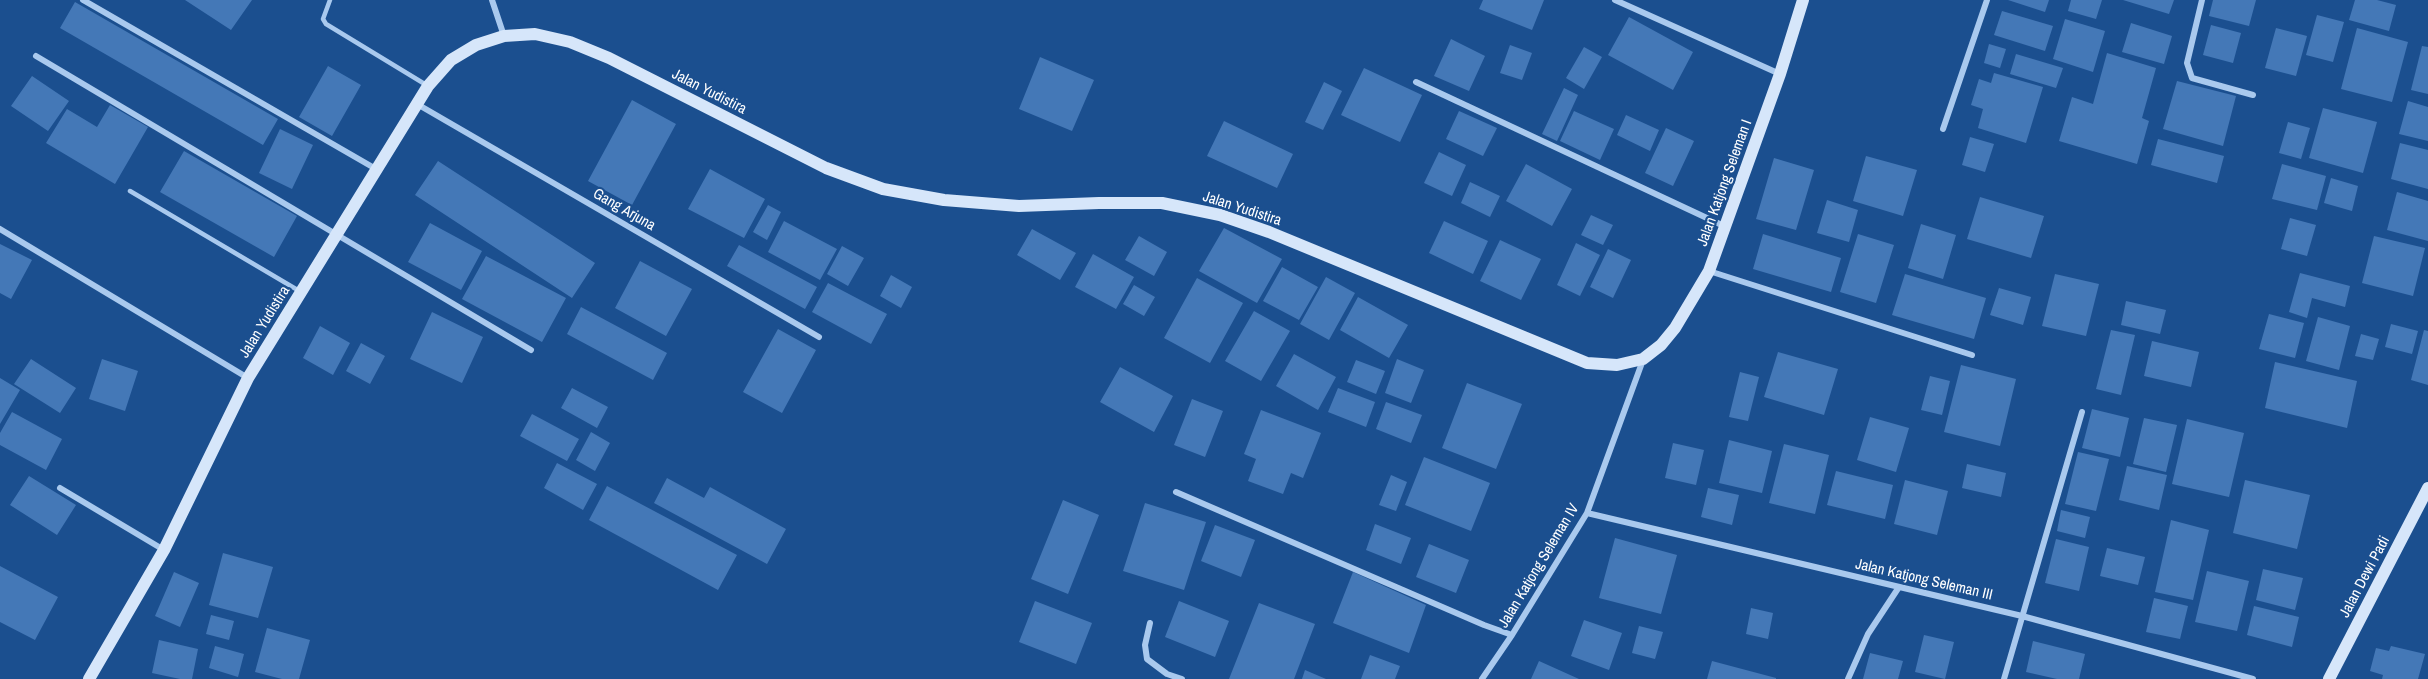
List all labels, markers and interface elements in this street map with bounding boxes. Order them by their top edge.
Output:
street label: Jalan Yudistira [669,66,749,118]
street label: Jalan Katjong Seleman I [1694,117,1756,249]
street label: Gang Arjuna [590,185,658,235]
street label: Jalan Yudistira [1201,188,1283,230]
street label: Jalan Yudistira [236,283,294,361]
street label: Jalan Katjong Seleman IV [1495,501,1583,631]
street label: Jalan Dewi Padi [2336,533,2394,621]
street label: Jalan Katjong Seleman III [1854,555,1994,605]

